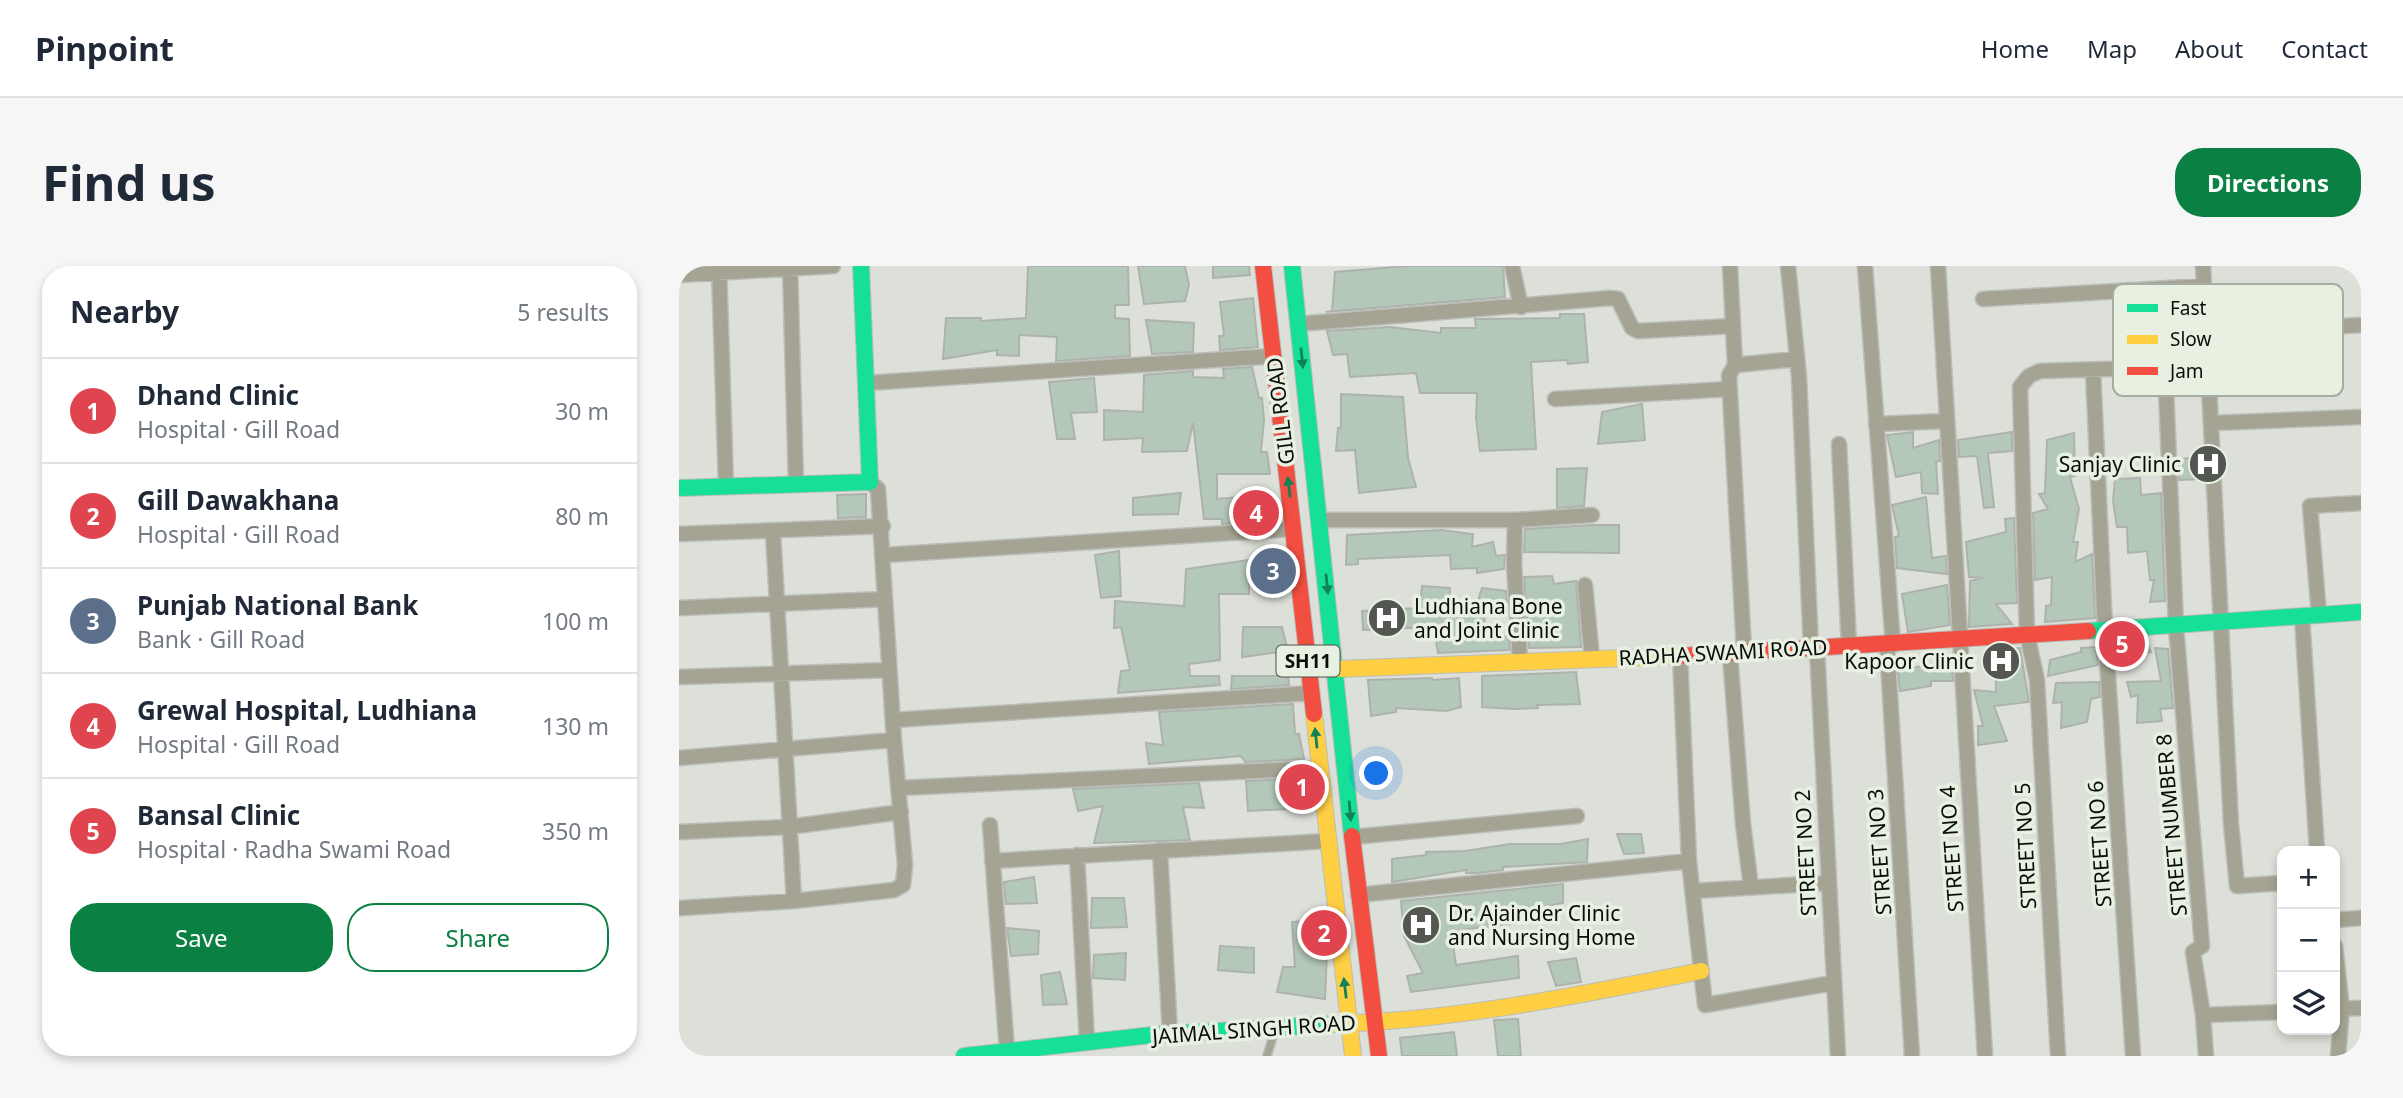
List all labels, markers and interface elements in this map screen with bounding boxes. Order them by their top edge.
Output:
text: Pinpoint [35,26,174,71]
text: Home [1981,32,2049,65]
text: Map [2087,32,2137,65]
text: About [2175,32,2243,65]
text: Contact [2281,32,2368,65]
button: Directions [2175,148,2361,217]
text: Find us [42,149,216,215]
legend [2113,284,2343,396]
text: Nearby [70,291,179,332]
text: Fast [2170,295,2207,321]
text: 5 results [517,296,609,328]
text: Slow [2170,326,2211,352]
one-way arrow [1296,347,1307,369]
street label: GILL ROAD [1260,356,1300,466]
text: Jam [2168,358,2204,384]
text: Dhand Clinic [137,377,299,413]
text: 1 [86,395,100,427]
text: 30 m [555,395,609,427]
text: Hospital · Gill Road [137,413,340,445]
hospital icon: Sanjay Clinic [2187,443,2229,485]
place label: Sanjay Clinic [2059,450,2181,478]
one-way arrow [1283,476,1294,498]
text: Gill Dawakhana [137,482,339,518]
pin: 4 [1233,487,1279,539]
text: 2 [86,500,100,532]
text: 80 m [555,500,609,532]
text: Hospital · Gill Road [137,518,340,550]
pin: 3 [1250,545,1296,597]
one-way arrow [1322,573,1333,595]
text: Punjab National Bank [137,587,418,623]
place label: Ludhiana Bone and Joint Clinic [1414,592,1562,644]
hospital icon: Ludhiana Bone and Joint Clinic [1366,597,1408,639]
text: 3 [86,605,100,637]
text: 100 m [542,605,609,637]
pin: 5 [2099,618,2145,670]
text: Bank · Gill Road [137,623,305,655]
street label: RADHA SWAMI ROAD [1618,633,1828,671]
hospital icon: Kapoor Clinic [1980,640,2022,682]
road number: SH11 [1277,646,1339,676]
place label: Kapoor Clinic [1844,647,1974,675]
text: Grewal Hospital, Ludhiana [137,692,477,728]
text: 4 [86,710,100,742]
text: 130 m [542,710,609,742]
one-way arrow [1311,727,1322,749]
text: Hospital · Gill Road [137,728,340,760]
street label: STREET NUMBER 8 [2149,733,2193,917]
your location [1359,756,1393,790]
pin: 1 [1279,761,1325,813]
street label: STREET NO 6 [2081,780,2117,908]
street label: STREET NO 5 [2008,782,2042,910]
street label: STREET NO 4 [1933,785,1969,913]
street label: STREET NO 3 [1861,788,1897,916]
street label: STREET NO 2 [1788,789,1822,917]
text: Bansal Clinic [137,797,300,833]
one-way arrow [1345,800,1356,822]
text: 5 [86,815,100,847]
text: 350 m [542,815,609,847]
text: Hospital · Radha Swami Road [137,833,451,865]
map controls [2277,846,2340,1035]
button: + [2277,846,2340,909]
place label: Dr. Ajainder Clinic and Nursing Home [1448,899,1635,951]
button: Save [70,903,333,972]
button: Share [347,903,609,972]
hospital icon: Dr. Ajainder Clinic and Nursing Home [1400,904,1442,946]
pin: 2 [1301,907,1347,959]
button: − [2277,909,2340,972]
button: layers [2277,972,2340,1035]
one-way arrow [1340,977,1351,999]
street label: JAIMAL SINGH ROAD [1149,1008,1357,1050]

